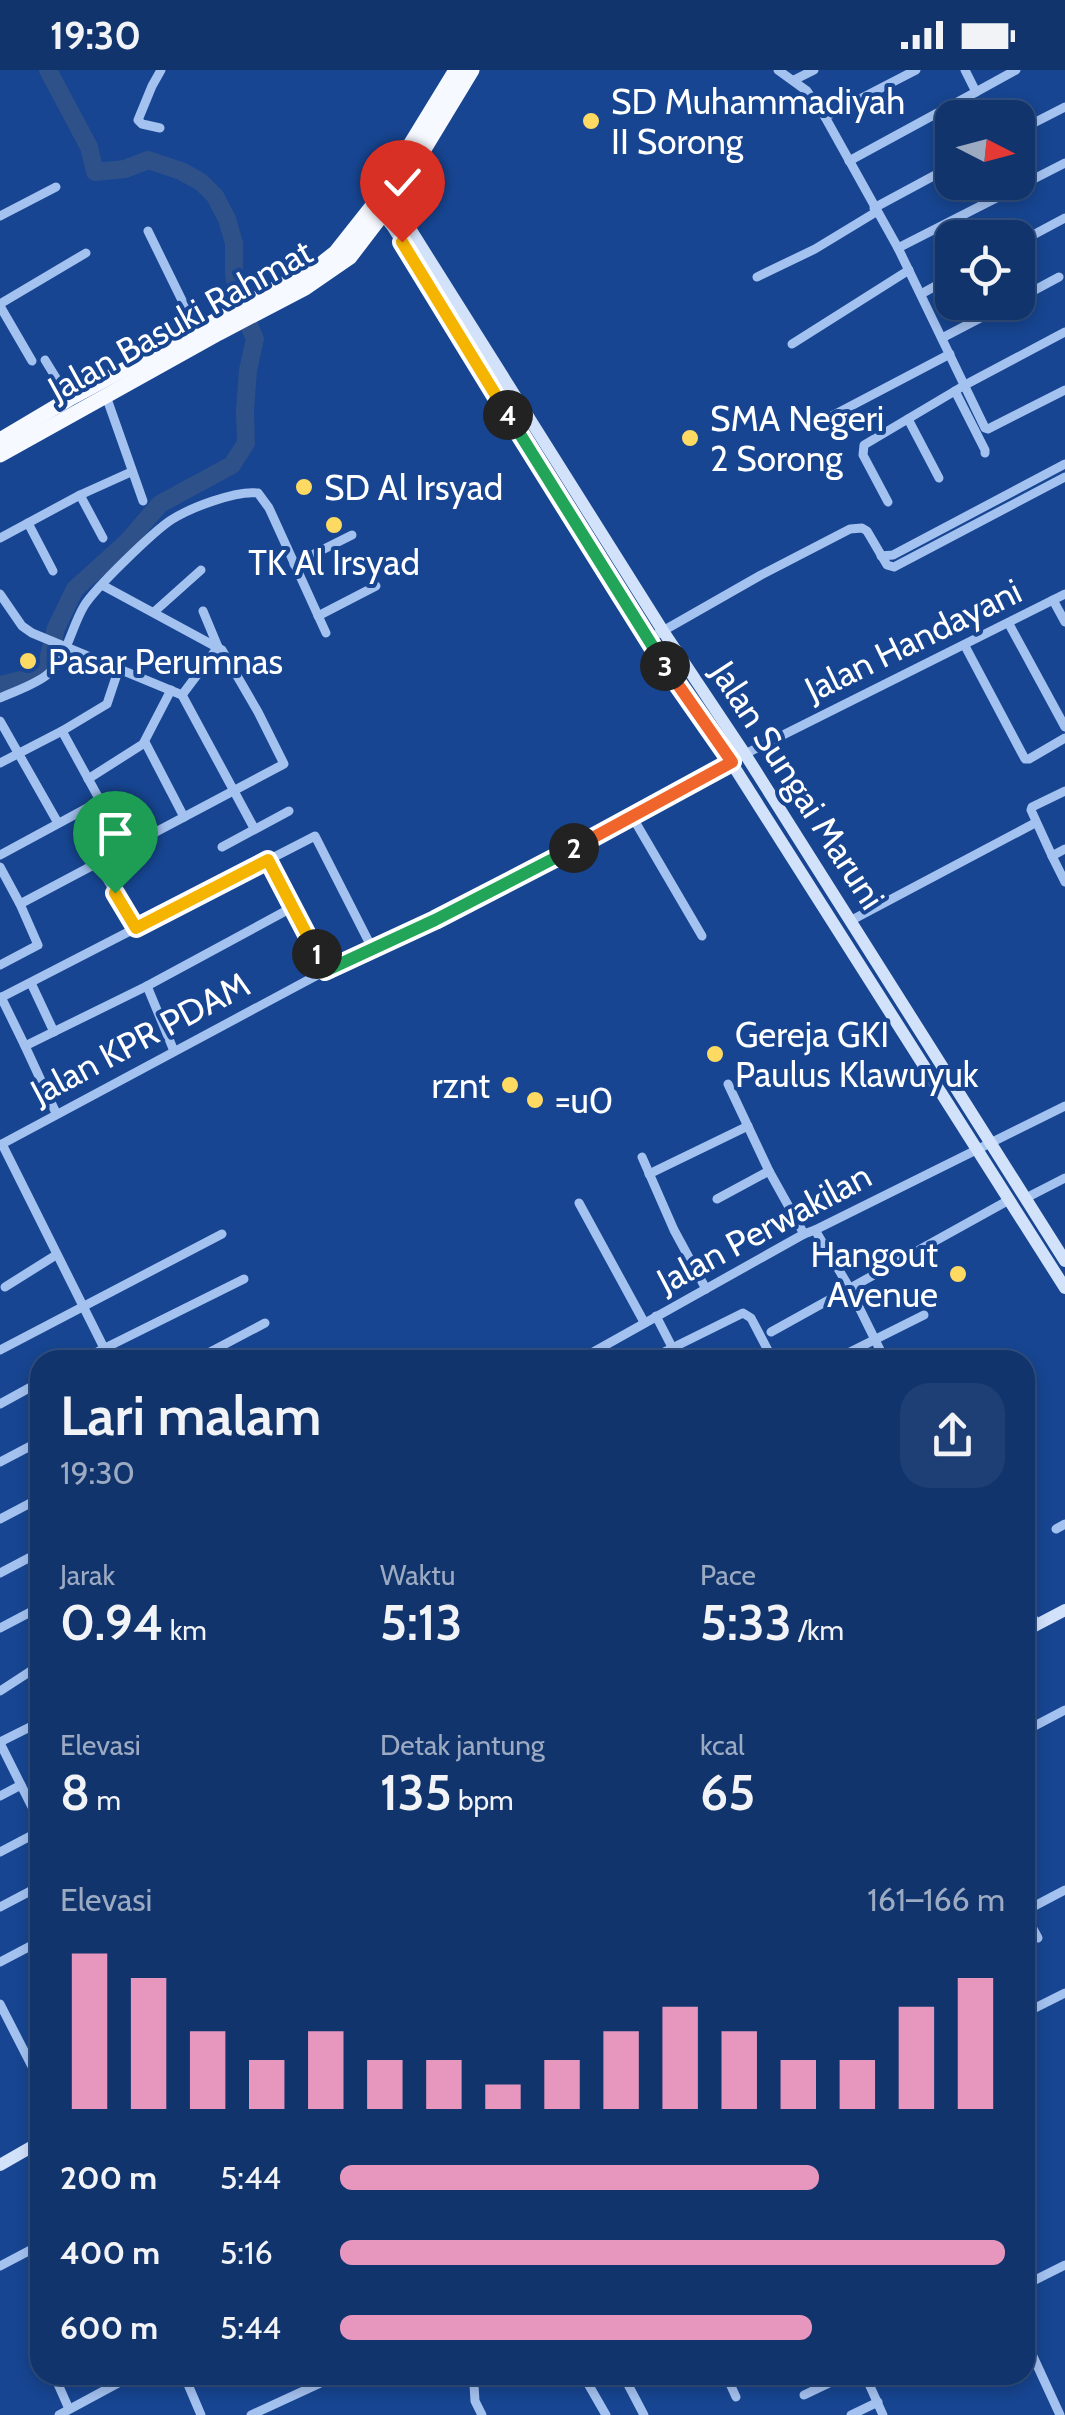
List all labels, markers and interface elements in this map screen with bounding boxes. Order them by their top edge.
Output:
text: 19:30 [50,12,141,59]
place label: SD Muhammadiyah II Sorong [611,80,905,163]
north arrow [935,100,1035,200]
map controls [935,100,1035,320]
marker: SD Muhammadiyah II Sorong [580,110,602,132]
pin [360,140,445,243]
icon: check [375,155,430,210]
button: locate [935,220,1035,320]
street label: Jalan Basuki Rahmat [40,230,320,411]
pin: 4 [483,390,533,440]
place label: SMA Negeri 2 Sorong [710,397,884,480]
text: 4 [499,398,517,432]
marker: SMA Negeri 2 Sorong [679,427,701,449]
place label: SD Al Irsyad [324,466,503,509]
marker: SD Al Irsyad [293,476,315,498]
marker: TK Al Irsyad [323,514,345,536]
place label: TK Al Irsyad [248,541,420,584]
street label: Jalan Handayani [797,569,1028,711]
place label: Pasar Perumnas [48,640,283,683]
pin: 3 [640,641,690,691]
text: 3 [657,649,673,683]
marker: Pasar Perumnas [17,650,39,672]
street label: Jalan Sungai Maruni [701,652,894,917]
pin [73,791,158,894]
icon: arrive [88,806,143,861]
pin: 2 [549,823,599,873]
text: 2 [567,831,581,865]
pin: 1 [292,929,342,979]
text: 1 [312,937,322,971]
street label: Jalan KPR PDAM [22,962,257,1114]
place label: Gereja GKI Paulus Klawuyuk [735,1013,979,1096]
marker: Gereja GKI Paulus Klawuyuk [704,1043,726,1065]
place label: rznt [431,1064,490,1107]
marker: rznt [499,1074,521,1096]
place label: =u0 [555,1079,613,1122]
marker: =u0 [524,1089,546,1111]
street label: Jalan Perwakilan [649,1154,878,1303]
place label: Hangout Avenue [810,1233,938,1316]
marker: Hangout Avenue [947,1263,969,1285]
text: Lari malam [60,1382,321,1449]
button: share [900,1383,1005,1488]
text: 19:30 [60,1453,135,1492]
text: Jarak [60,1558,115,1592]
text: Waktu [380,1558,455,1592]
text: Pace [700,1558,756,1592]
text: 0.94 [60,1592,163,1653]
text: 5:13 [380,1592,462,1653]
text: 5:33 [700,1592,792,1653]
text: km [163,1613,207,1647]
text: /km [792,1613,844,1647]
text: Elevasi [60,1728,141,1762]
text: Detak jantung [380,1728,545,1762]
text: kcal [700,1728,745,1762]
text: 8 [60,1762,90,1823]
text: 135 [380,1762,452,1823]
text: 65 [700,1762,755,1823]
text: m [90,1783,121,1817]
text: bpm [452,1783,514,1817]
text: Elevasi [60,1880,152,1919]
text: 161–166 m [867,1880,1005,1919]
text: 200 m [60,2158,157,2197]
text: 5:44 [220,2158,281,2197]
text: 400 m [60,2233,160,2272]
text: 5:16 [220,2233,273,2272]
text: 600 m [60,2308,158,2347]
text: 5:44 [220,2308,281,2347]

